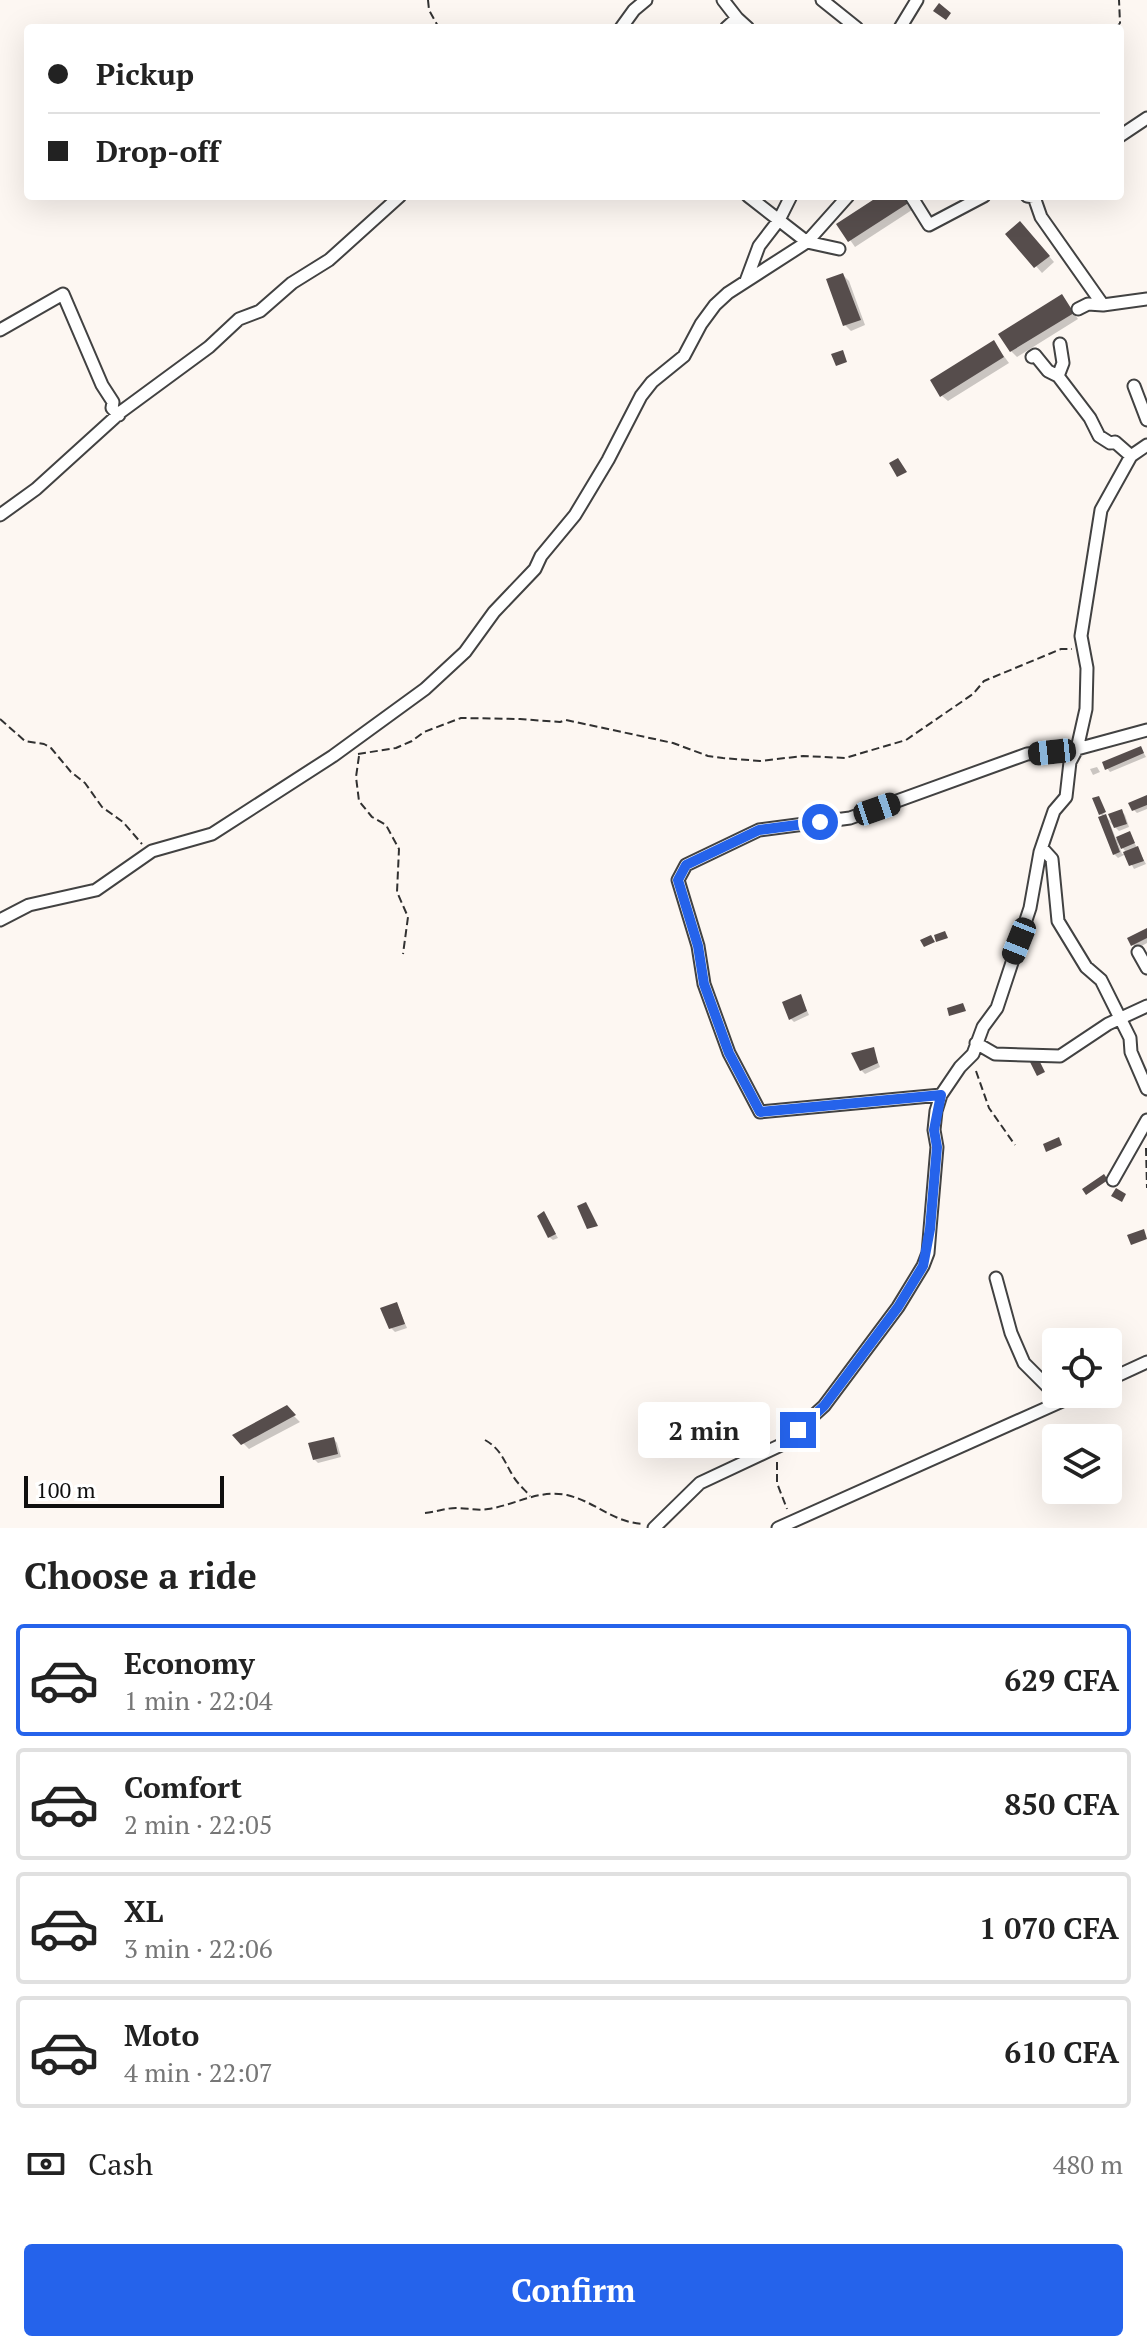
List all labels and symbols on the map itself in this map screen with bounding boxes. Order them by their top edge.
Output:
car [1027,738,1077,766]
car [850,790,904,828]
route start [802,804,838,840]
car [999,914,1039,968]
callout: 2 min [638,1402,770,1458]
route end [780,1412,816,1448]
scale bar [24,1472,224,1508]

